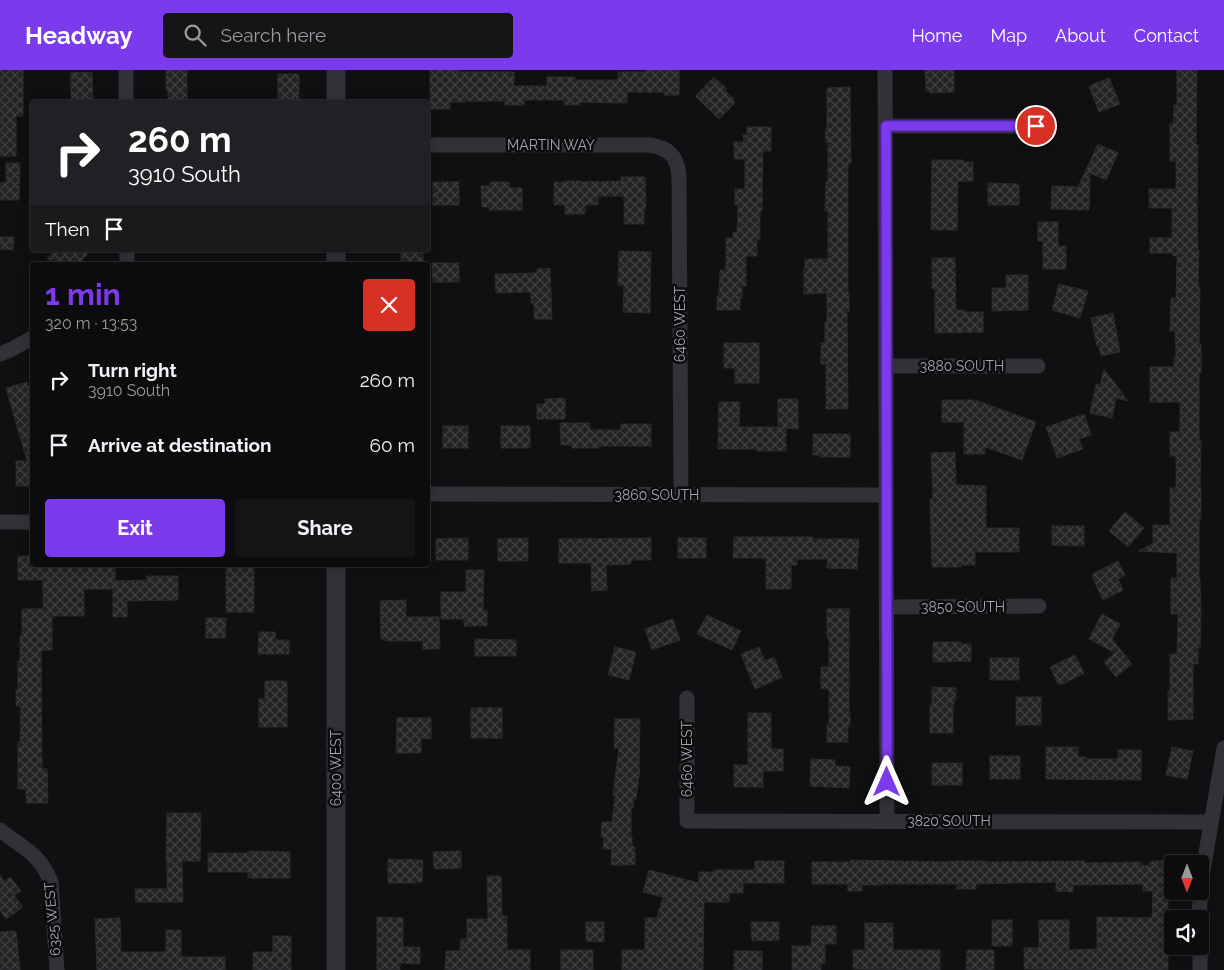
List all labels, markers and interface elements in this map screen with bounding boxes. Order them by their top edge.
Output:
search box [163,13,513,58]
text: Headway [25,21,133,50]
icon: search [181,21,209,49]
text: Search here [221,24,326,46]
text: Home [911,25,962,46]
text: Map [990,25,1027,46]
text: About [1055,25,1106,46]
text: Contact [1134,25,1199,46]
pin [1015,105,1057,147]
icon: arrive [1022,112,1050,140]
text: 260 m [128,119,231,160]
icon: right [45,120,110,185]
street label: MARTIN WAY [507,137,595,153]
text: 3910 South [128,161,241,187]
icon: arrive [100,215,128,243]
text: Then [45,218,90,240]
text: 1 min [45,277,121,312]
button: close [363,279,415,331]
street label: 6460 WEST [672,285,688,362]
text: 320 m · 13:53 [45,314,137,333]
street label: 3880 SOUTH [920,358,1004,374]
text: Turn right [88,359,177,381]
icon: right [45,366,73,394]
text: 260 m [360,369,415,391]
text: 3910 South [88,381,170,400]
icon: arrive [45,431,73,459]
text: Arrive at destination [88,434,272,456]
text: 60 m [370,434,415,456]
street label: 3860 SOUTH [615,487,699,503]
button: Exit [45,499,225,557]
button: Share [235,499,415,557]
street label: 3850 SOUTH [921,599,1005,615]
street label: 6460 WEST [679,720,695,797]
street label: 6400 WEST [328,729,344,806]
position arrow [860,755,912,807]
street label: 3820 SOUTH [907,813,991,829]
north arrow [1164,855,1209,900]
map controls [1164,855,1209,955]
street label: 6325 WEST [41,881,63,957]
button: sound [1164,910,1209,955]

